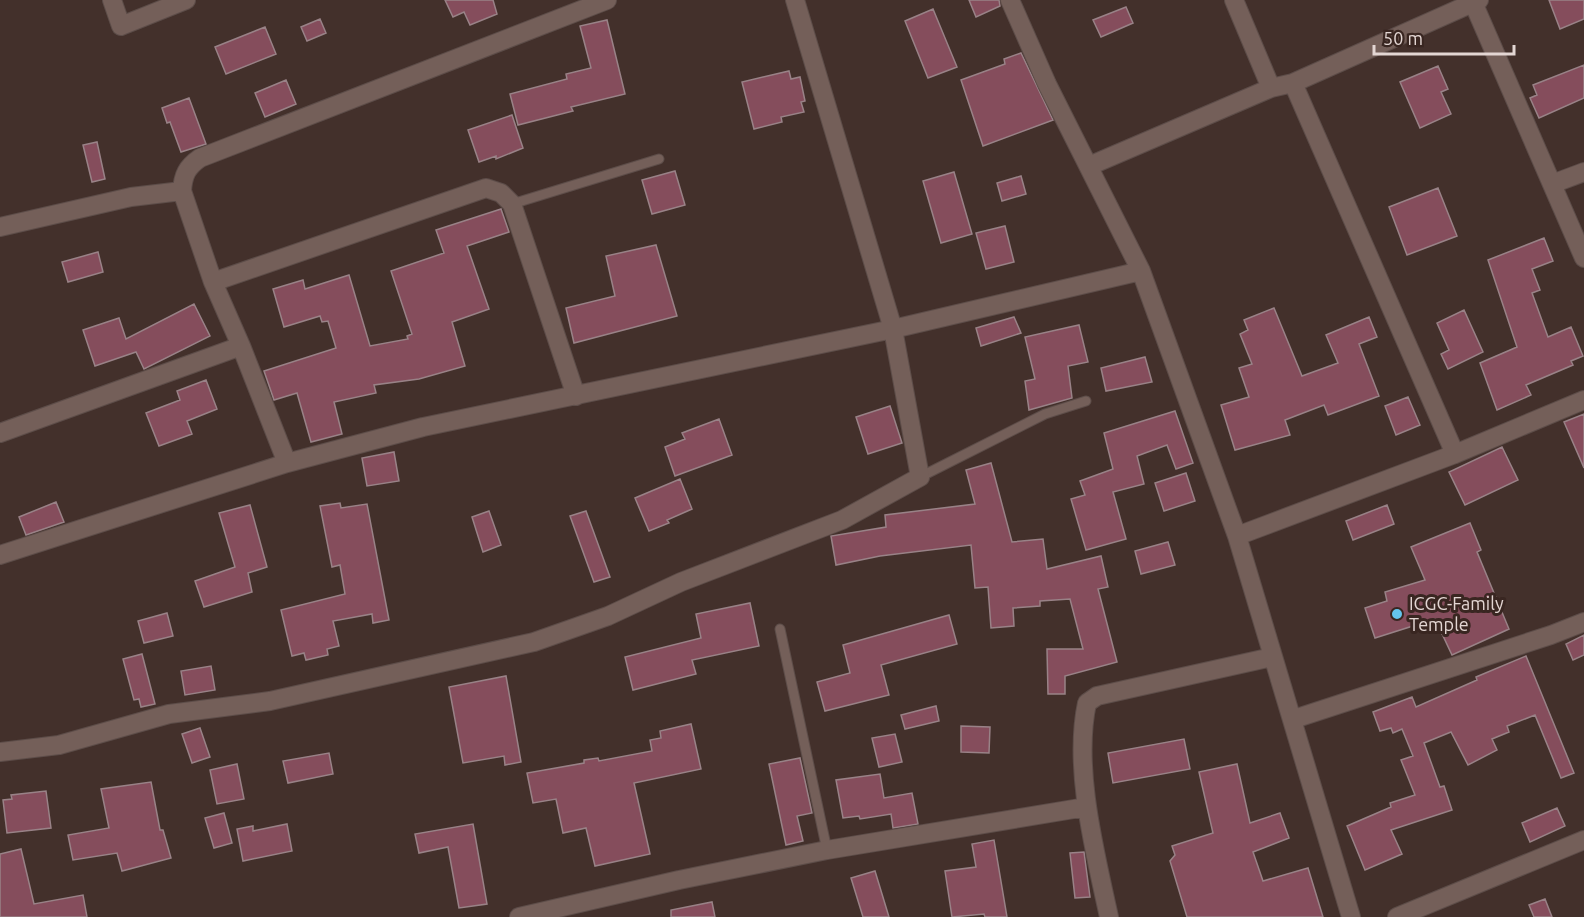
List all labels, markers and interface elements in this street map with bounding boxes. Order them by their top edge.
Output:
scale bar [1374,18,1514,56]
text: 50 m [1383,28,1423,48]
place label: ICGC-Family Temple [1409,593,1504,634]
marker: ICGC-Family Temple [1390,607,1404,621]

